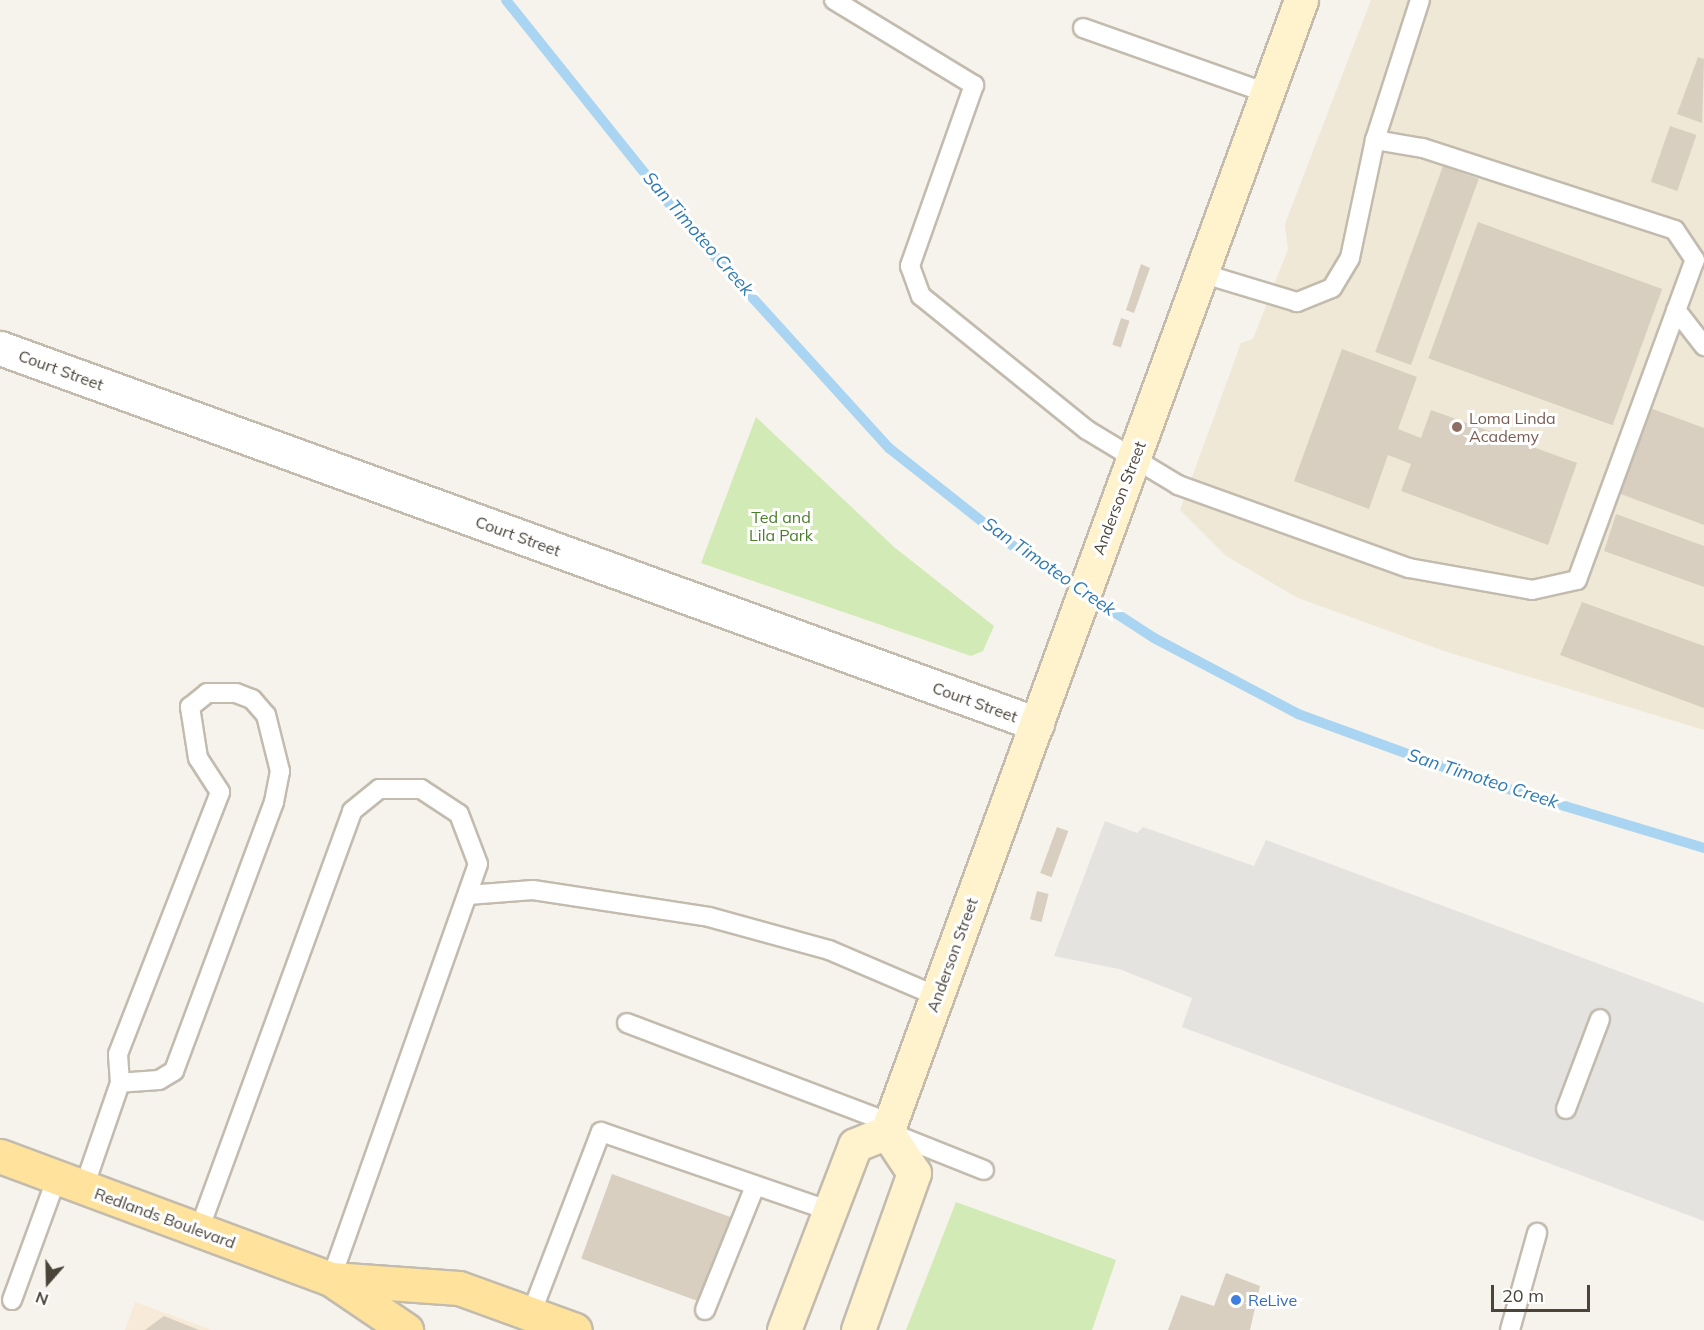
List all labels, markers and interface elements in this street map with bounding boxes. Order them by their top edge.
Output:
water label: San Timoteo Creek [638,168,758,300]
street label: Court Street [16,346,106,394]
place label: Loma Linda Academy [1469,408,1556,446]
marker: Loma Linda Academy [1450,420,1464,434]
street label: Anderson Street [1089,439,1149,557]
park label: Ted and Lila Park [749,507,813,545]
street label: Court Street [473,512,563,560]
water label: San Timoteo Creek [979,513,1119,621]
street label: Court Street [930,678,1020,726]
water label: San Timoteo Creek [1405,744,1561,814]
street label: Anderson Street [922,895,982,1015]
street label: Redlands Boulevard [92,1184,238,1252]
north arrow [18,1252,78,1312]
scale bar [1494,1273,1593,1311]
text: 20 m [1502,1284,1544,1307]
text: N [33,1287,51,1310]
place label: ReLive [1248,1290,1297,1310]
marker: ReLive [1229,1293,1243,1307]

